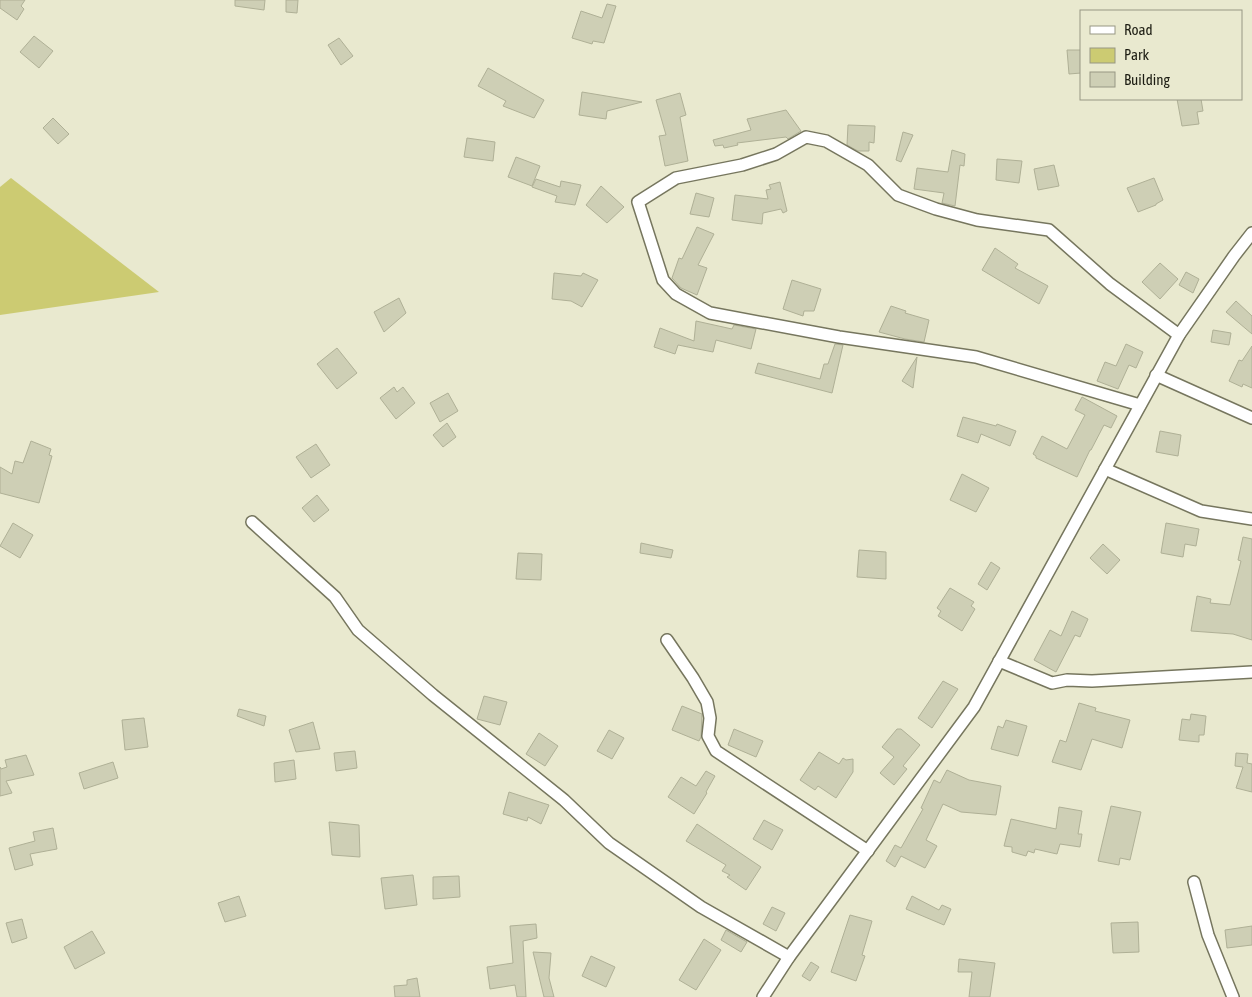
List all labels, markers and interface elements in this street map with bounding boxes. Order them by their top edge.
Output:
legend [1080,10,1242,100]
text: Road [1124,21,1153,38]
text: Park [1124,46,1149,63]
text: Building [1124,71,1170,88]

